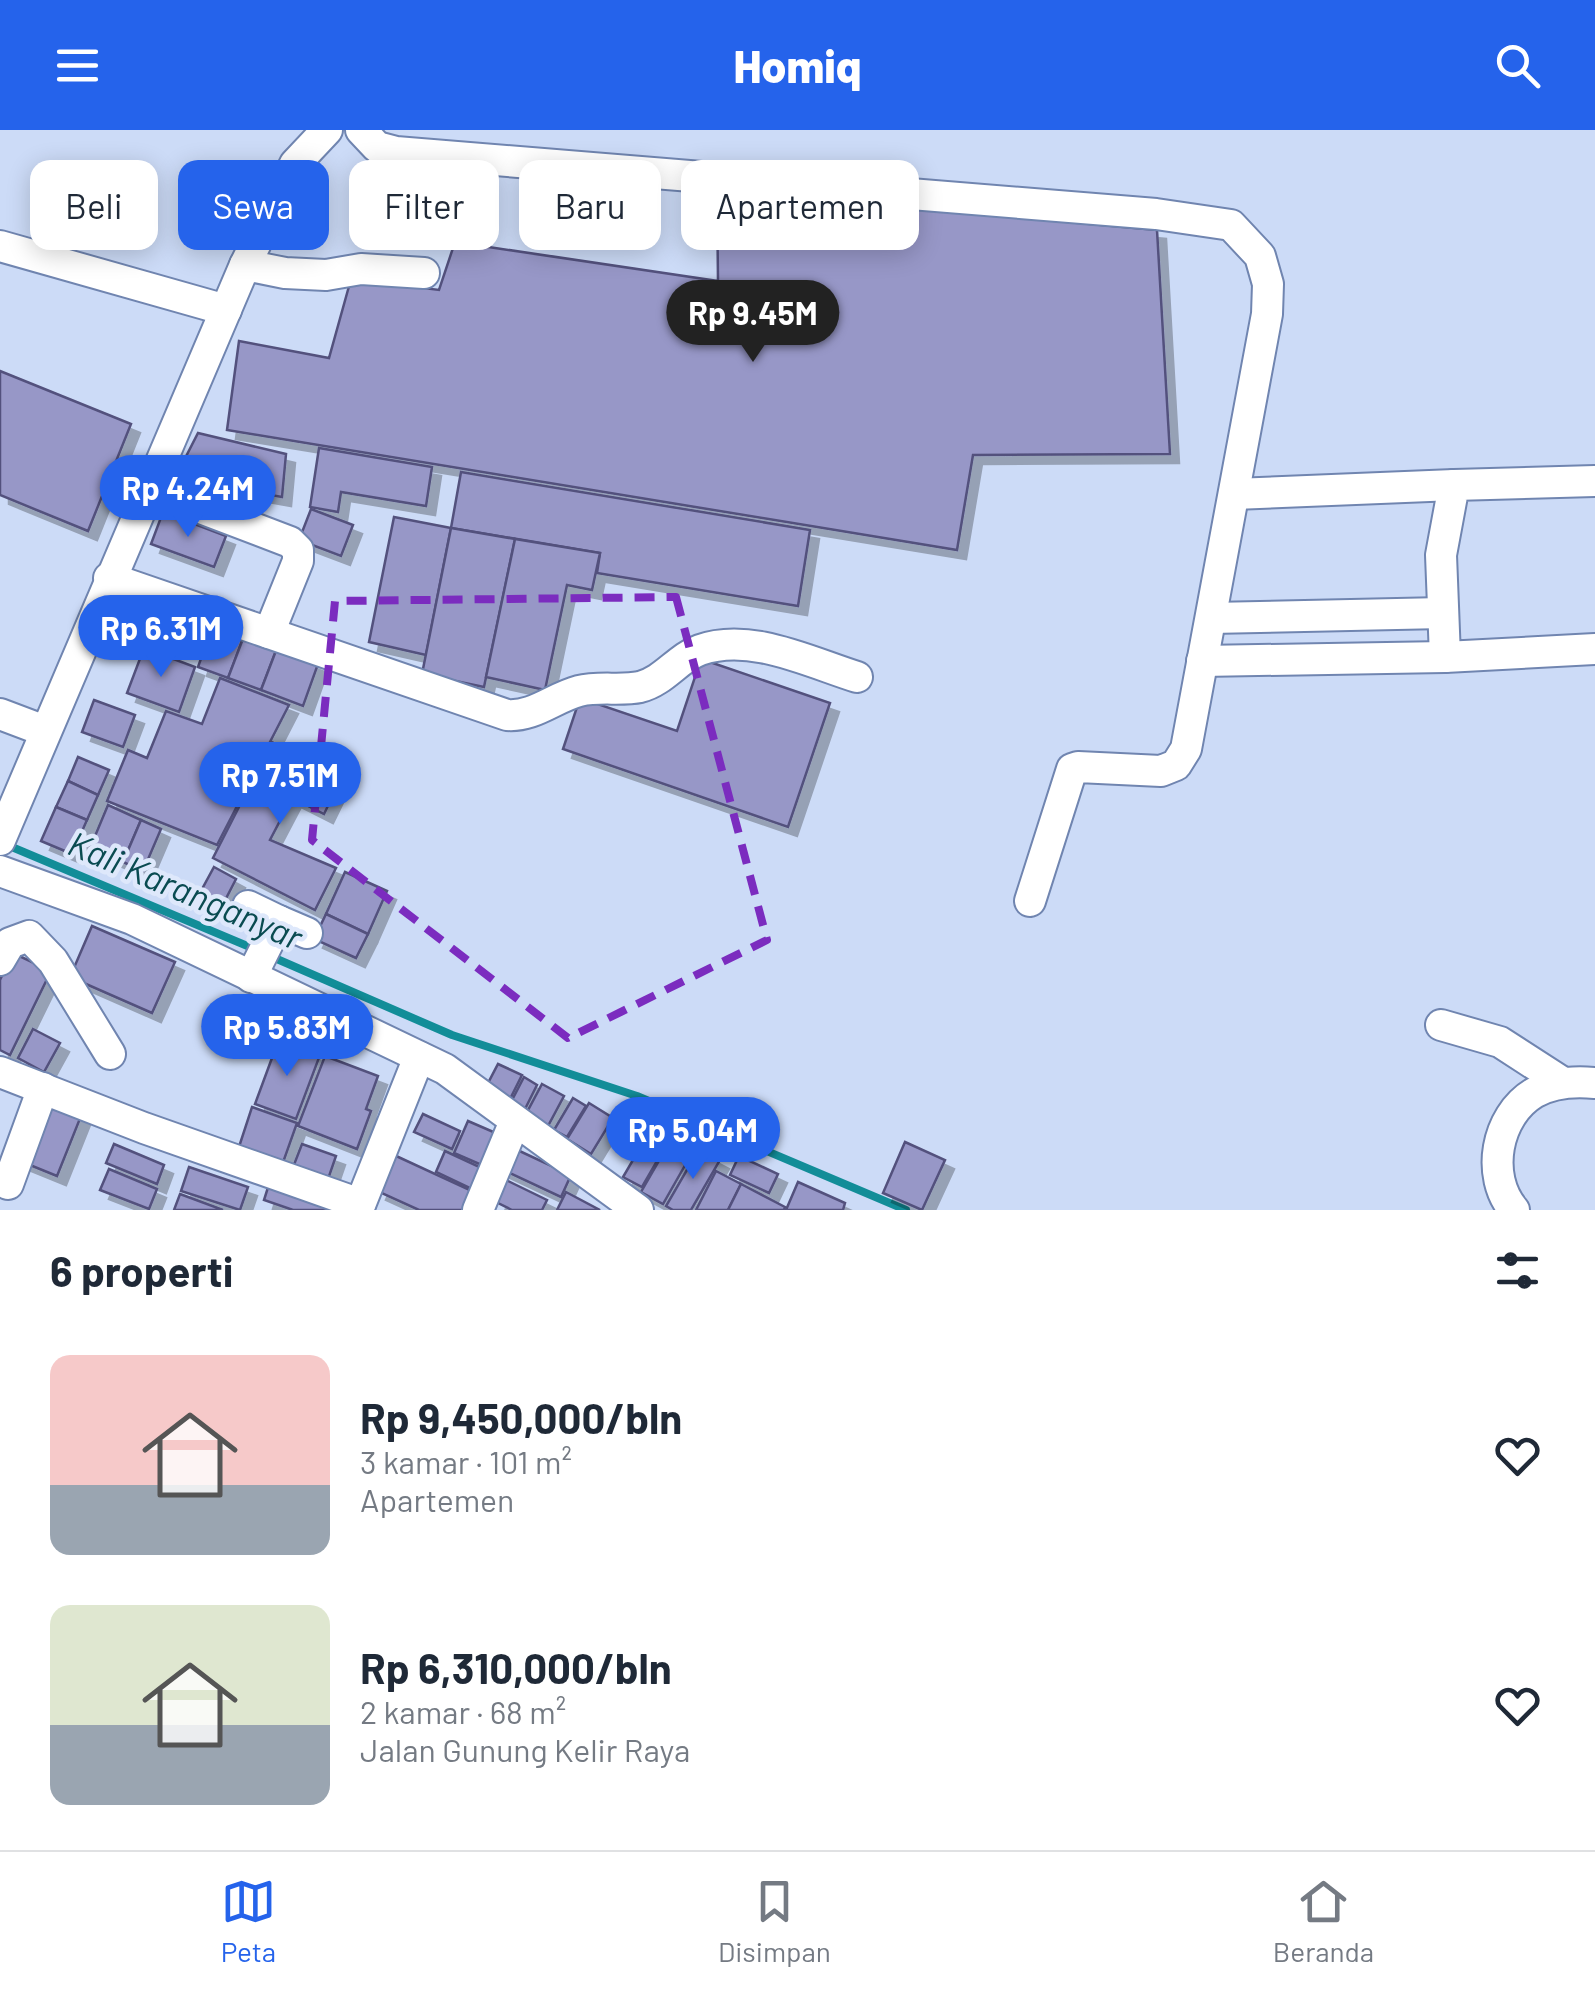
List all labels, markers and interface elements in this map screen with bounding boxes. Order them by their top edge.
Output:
icon: menu [50,38,105,93]
text: Homiq [733,38,862,92]
icon: search [1490,38,1545,93]
chip: Beli [30,160,158,250]
chip: Sewa [178,160,329,250]
chip: Filter [349,160,499,250]
chip: Baru [519,160,661,250]
chip: Apartemen [681,160,919,250]
pin: Rp 9.45M [650,280,856,365]
text: Rp 9.45M [688,293,818,331]
pin: Rp 4.24M [85,455,291,540]
text: Rp 4.24M [122,468,254,506]
pin: Rp 6.31M [58,595,264,680]
text: Rp 6.31M [100,608,222,646]
pin: Rp 7.51M [177,742,383,827]
text: Rp 7.51M [221,755,339,793]
water label: Kali Karanganyar [62,821,311,958]
pin: Rp 5.83M [184,994,390,1079]
text: Rp 5.83M [223,1007,351,1045]
pin: Rp 5.04M [590,1097,796,1182]
text: Rp 5.04M [628,1110,758,1148]
icon: filters [1490,1243,1545,1298]
text: 6 properti [50,1245,233,1295]
text: Rp 9,450,000/bln [360,1392,682,1442]
icon: home [130,1395,250,1515]
icon: heart [1490,1428,1545,1483]
text: 3 kamar · 101 m² [360,1442,572,1480]
text: Apartemen [360,1480,514,1518]
text: Rp 6,310,000/bln [360,1642,672,1692]
icon: home [130,1645,250,1765]
icon: heart [1490,1678,1545,1733]
text: 2 kamar · 68 m² [360,1692,566,1730]
text: Jalan Gunung Kelir Raya [360,1730,690,1768]
tab: Peta [221,1874,276,1968]
tab: Disimpan [718,1874,831,1968]
tab: Beranda [1273,1874,1374,1968]

